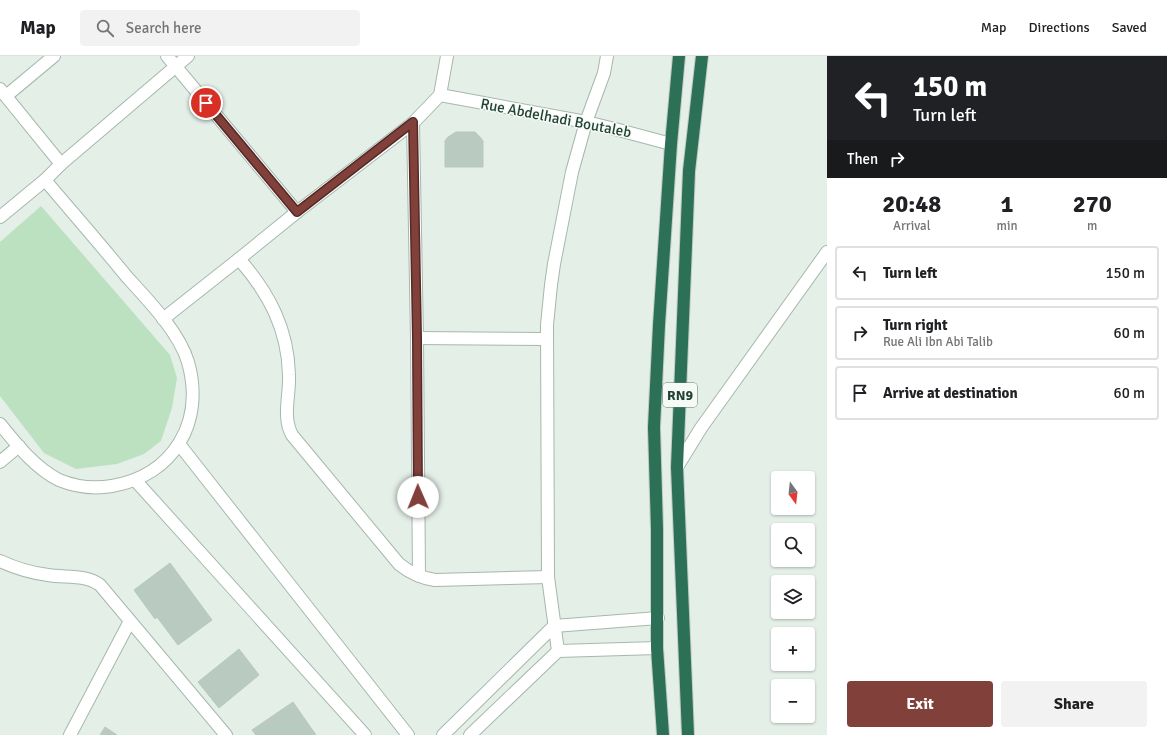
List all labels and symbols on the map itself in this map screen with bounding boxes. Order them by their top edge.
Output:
pin [189,86,223,120]
street label: Rue Abdelhadi Boutaleb [479,95,633,141]
road number: RN9 [663,383,697,407]
north arrow [771,471,815,515]
position arrow [397,476,439,518]

